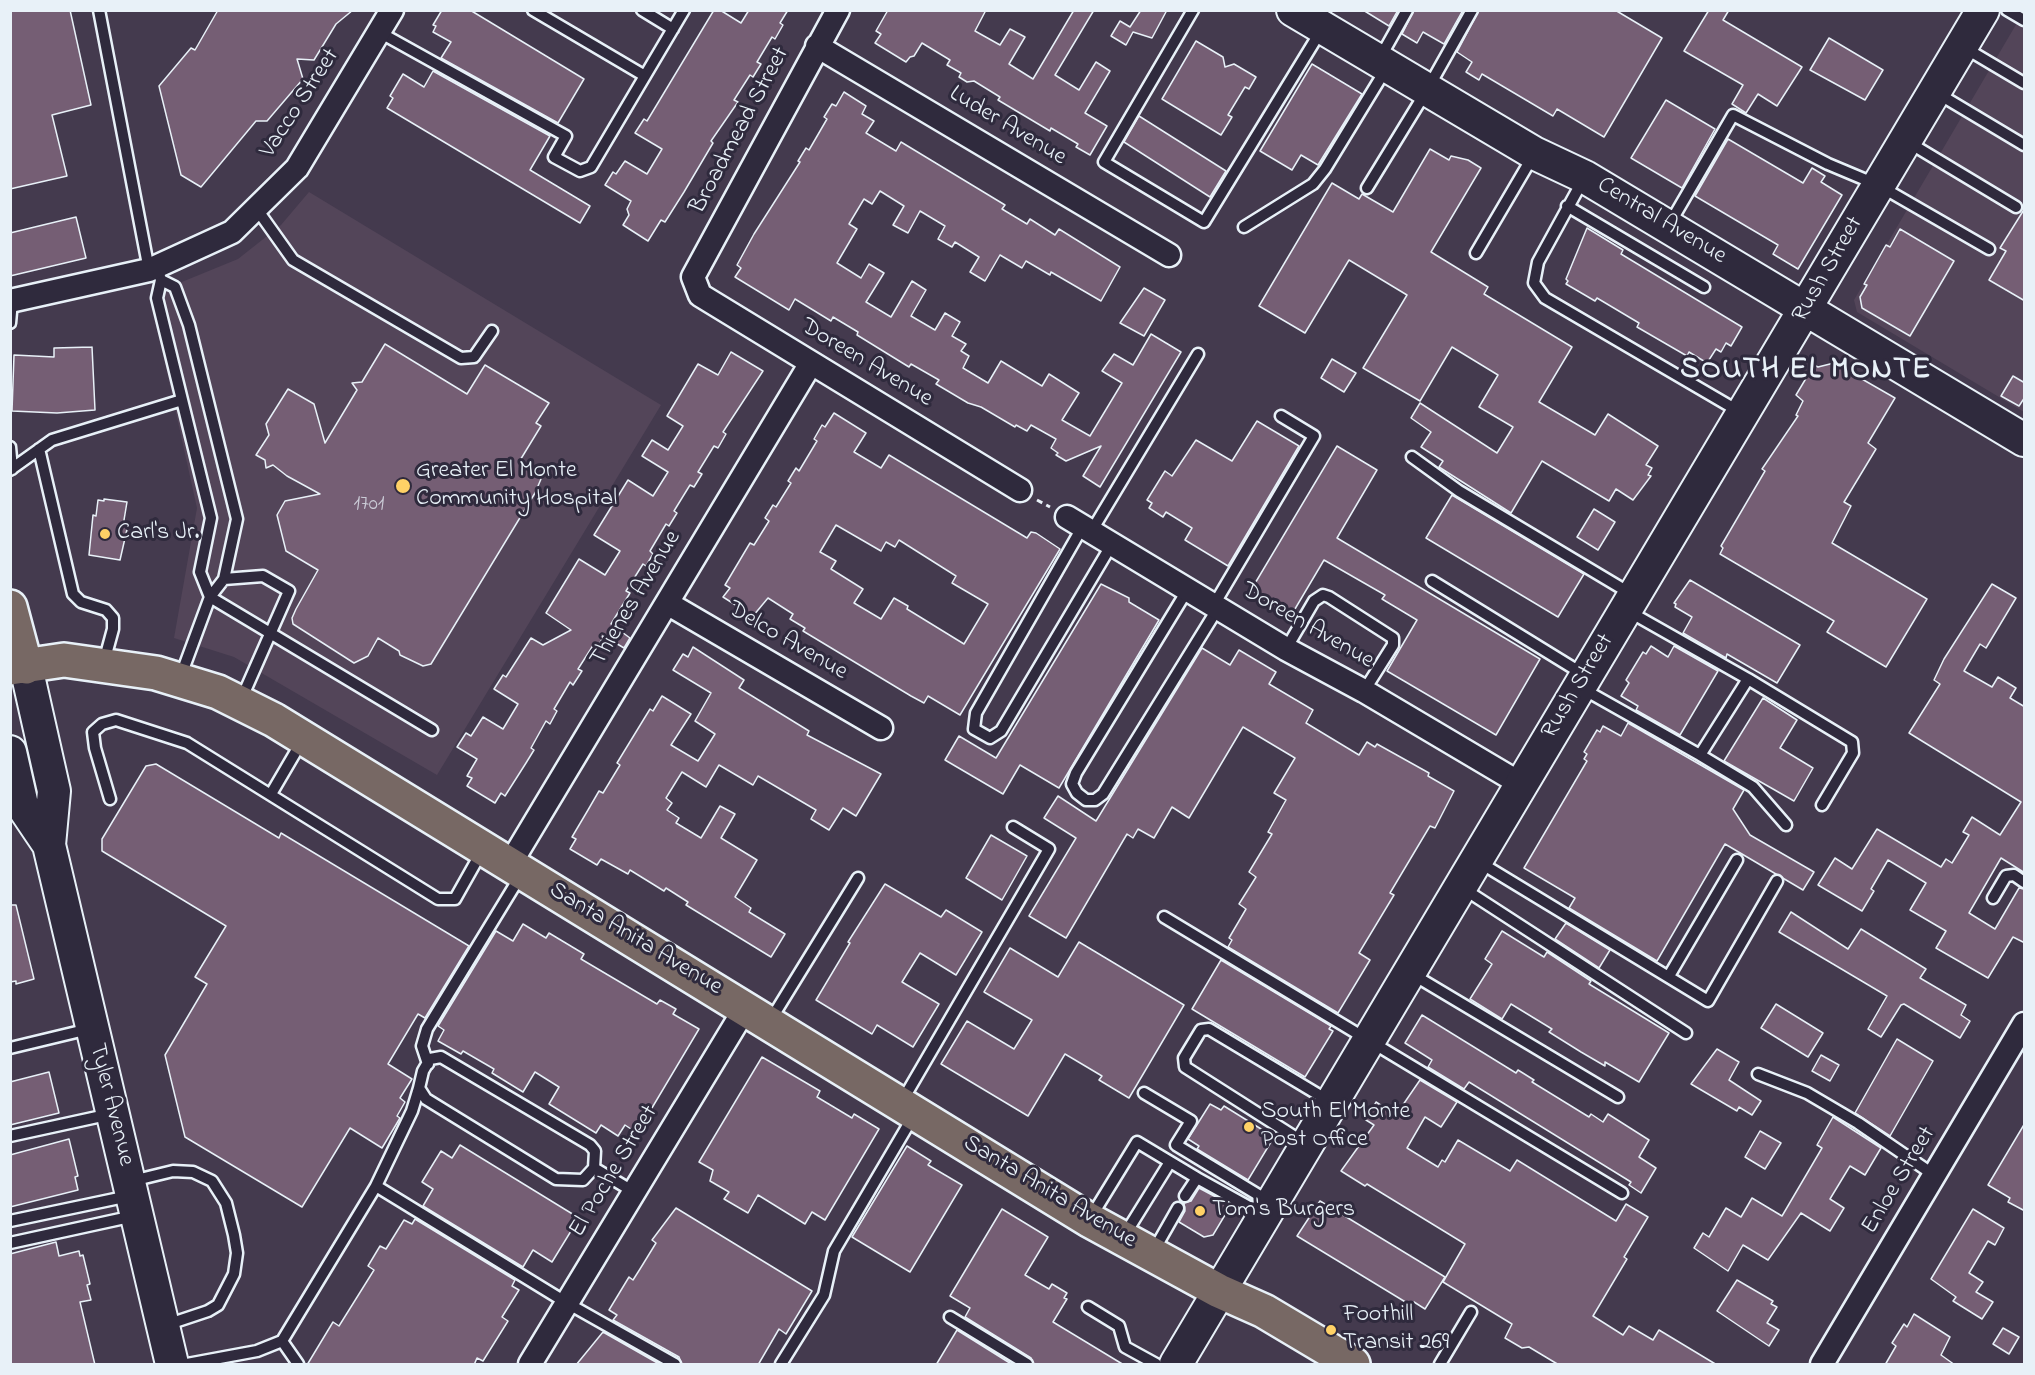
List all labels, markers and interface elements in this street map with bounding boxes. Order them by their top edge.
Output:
street label: Broadmead Street [685,43,797,219]
street label: Vacco Street [255,44,347,164]
street label: Luder Avenue [943,81,1071,173]
street label: Central Avenue [1591,172,1731,272]
street label: Rush Street [1787,212,1871,328]
street label: Doreen Avenue [795,313,937,415]
district label: SOUTH EL MONTE [1680,354,1932,390]
place label: Greater El Monte Community Hospital [416,458,617,514]
marker: Greater El Monte Community Hospital [394,477,412,495]
house number: 1701 [353,493,385,519]
place label: Carl's Jr. [117,520,199,548]
street label: Thienes Avenue [585,526,689,672]
marker: Carl's Jr. [98,527,112,541]
street label: Doreen Avenue [1235,577,1379,677]
street label: Delco Avenue [722,596,852,688]
street label: Rush Street [1537,629,1621,745]
street label: Santa Anita Avenue [543,877,727,1003]
street label: Tyler Avenue [81,1041,139,1169]
place label: South El Monte Post Office [1261,1099,1410,1155]
street label: El Poche Street [564,1101,666,1243]
marker: South El Monte Post Office [1242,1120,1256,1134]
street label: Enloe Street [1857,1122,1943,1240]
street label: Santa Anita Avenue [957,1130,1141,1256]
place label: Tom's Burgers [1212,1197,1355,1225]
marker: Tom's Burgers [1193,1204,1207,1218]
place label: Foothill Transit 269 [1343,1302,1449,1358]
marker: Foothill Transit 269 [1324,1323,1338,1337]

